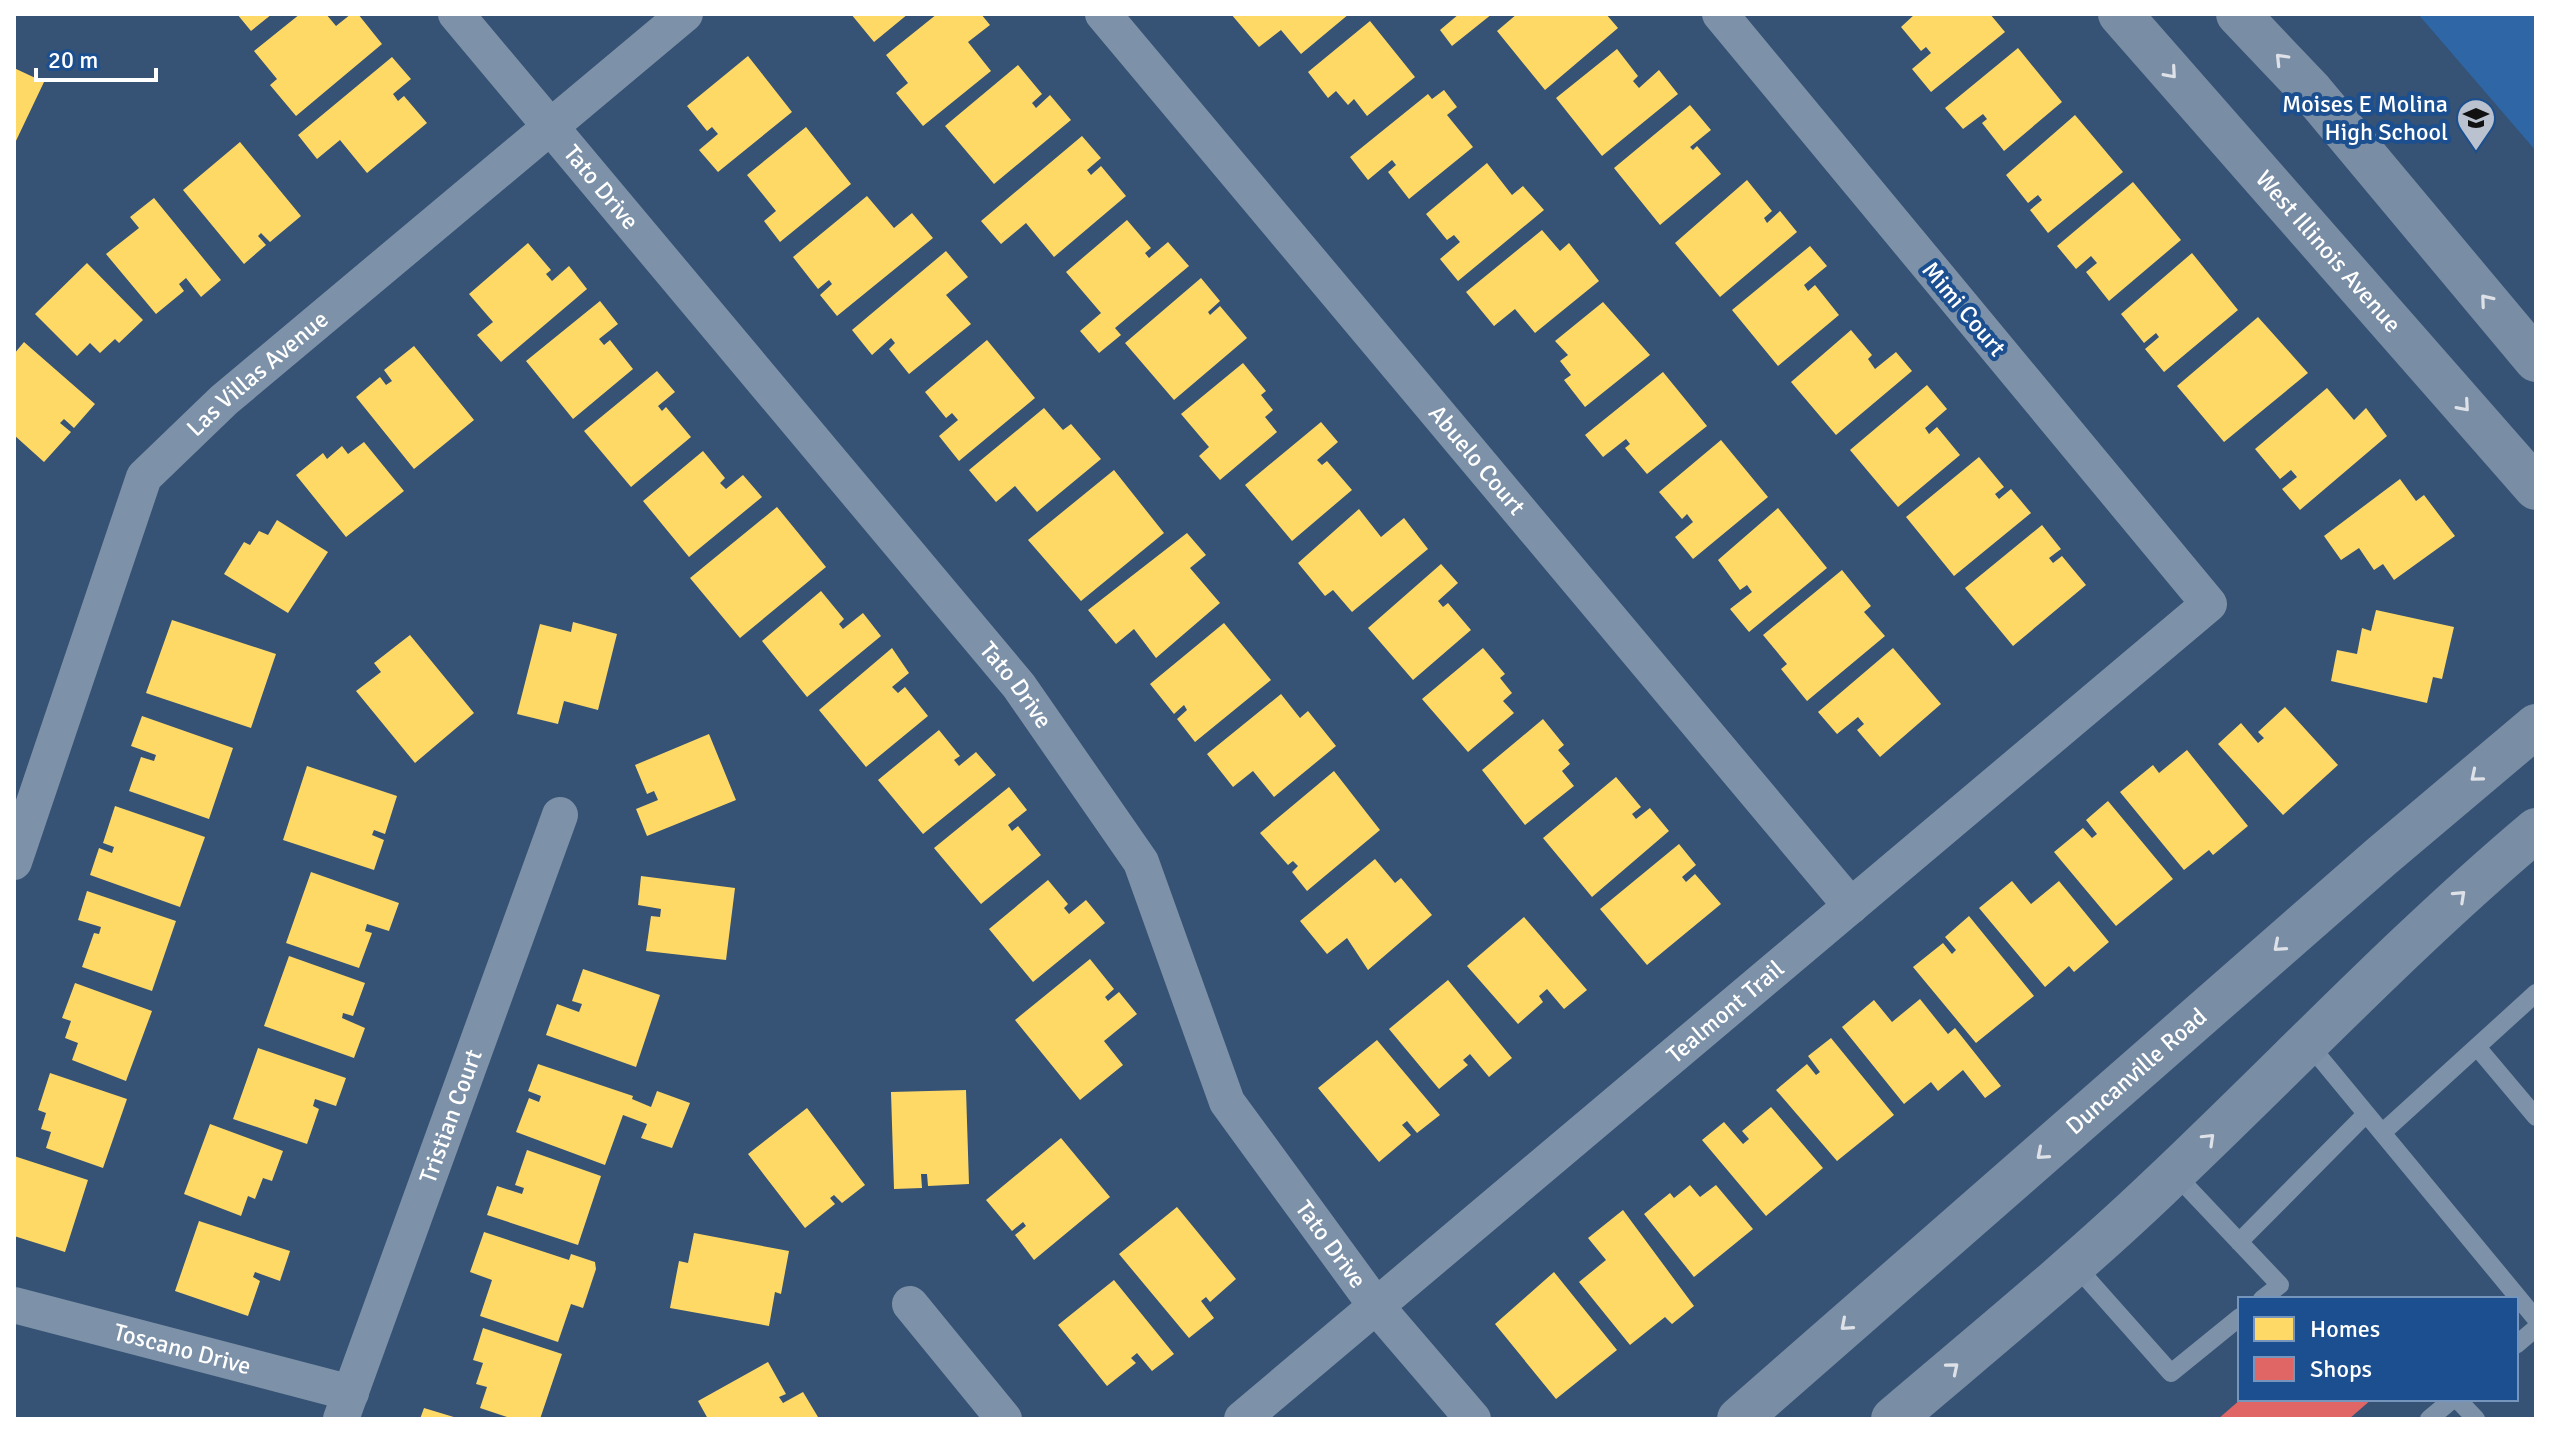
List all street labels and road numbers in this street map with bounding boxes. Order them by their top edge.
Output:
street label: Tato Drive [557,139,645,236]
street label: West Illinois Avenue [2249,164,2408,339]
street label: Mimi Court [1916,256,2012,362]
street label: Las Villas Avenue [180,304,334,443]
street label: Abuelo Court [1422,399,1532,521]
street label: Tato Drive [973,635,1059,734]
street label: Tealmont Trail [1660,954,1790,1070]
street label: Duncanville Road [2060,1001,2213,1141]
street label: Tristian Court [413,1045,489,1187]
street label: Tato Drive [1289,1194,1373,1294]
street label: Toscano Drive [110,1317,254,1381]

